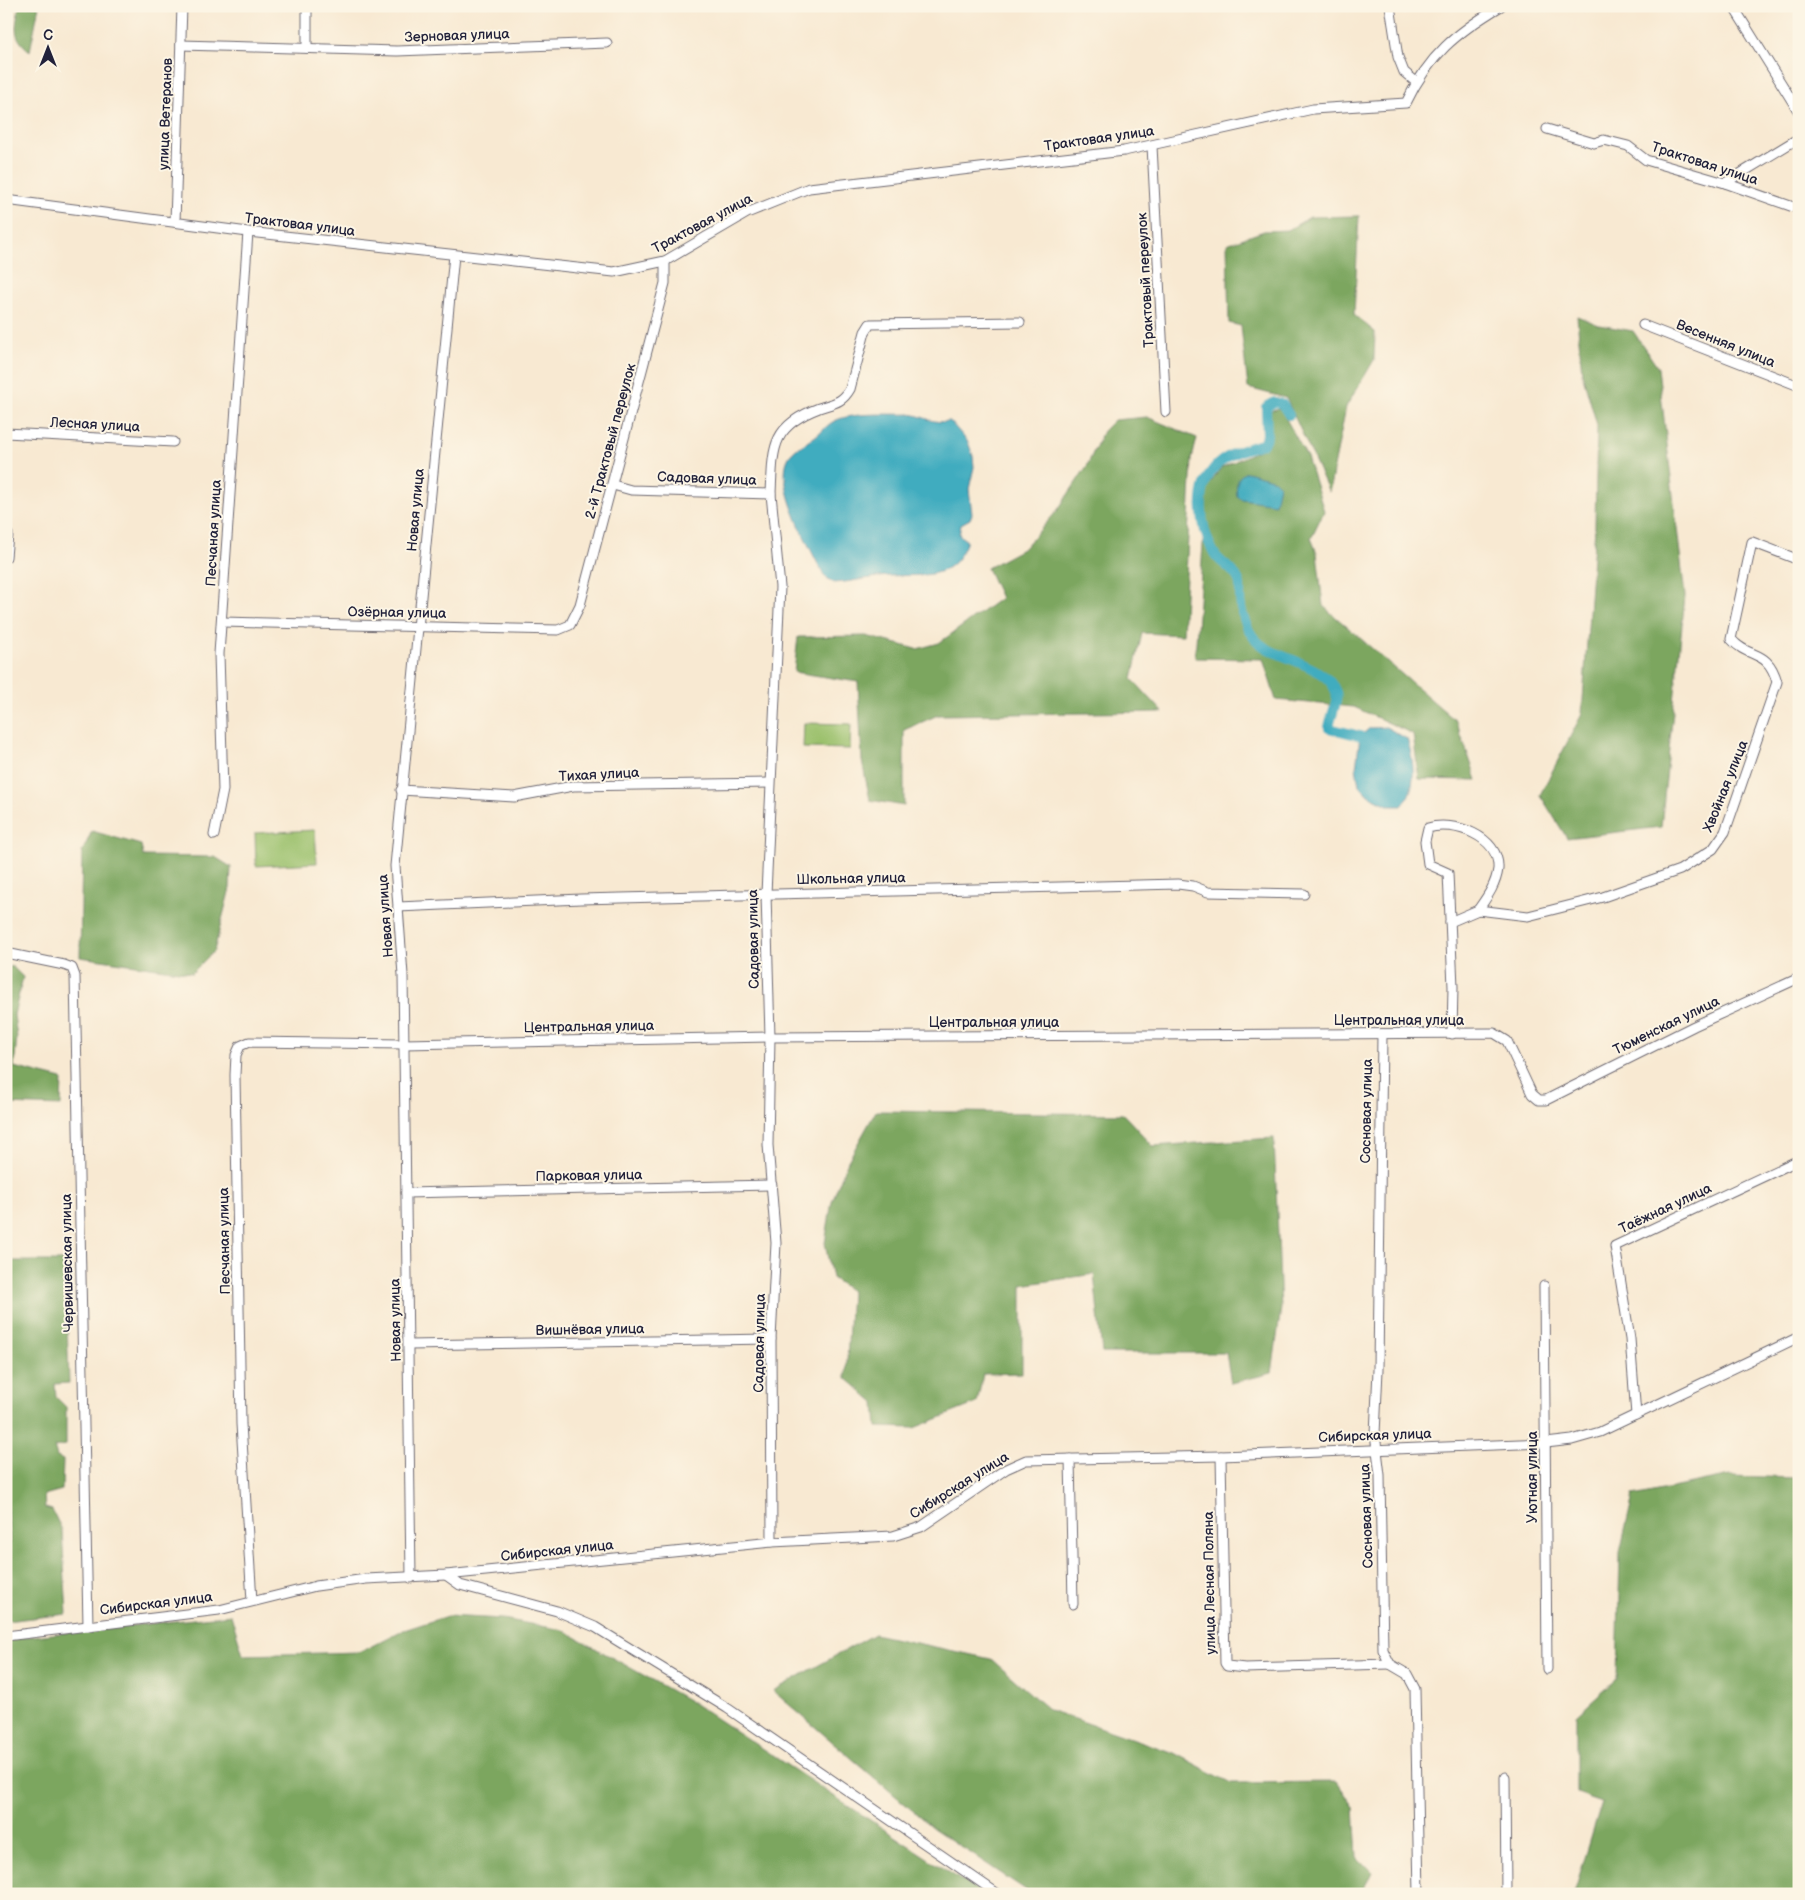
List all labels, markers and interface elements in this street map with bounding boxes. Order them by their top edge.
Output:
north arrow [22,22,72,72]
street label: Зерновая улица [404,25,511,46]
text: С [43,27,53,44]
street label: улица Ветеранов [155,57,176,170]
street label: Трактовая улица [1043,122,1156,155]
street label: Трактовая улица [1649,138,1761,189]
street label: Трактовая улица [649,190,756,257]
street label: Трактовая улица [244,209,357,240]
street label: Трактовый переулок [1133,211,1158,348]
street label: Весенняя улица [1674,316,1778,371]
street label: 2-й Трактовый переулок [582,361,640,521]
street label: Лесная улица [49,414,141,435]
street label: Новая улица [403,467,428,552]
street label: Садовая улица [657,468,758,489]
street label: Песчаная улица [202,478,225,587]
street label: Озёрная улица [347,603,447,622]
street label: Хвойная улица [1699,737,1752,835]
street label: Тихая улица [558,764,640,785]
street label: Школьная улица [796,869,907,888]
street label: Новая улица [374,873,397,958]
street label: Садовая улица [744,888,763,989]
street label: Тюменская улица [1610,992,1723,1059]
street label: Центральная улица [1334,1012,1465,1029]
street label: Центральная улица [929,1014,1060,1031]
street label: Центральная улица [524,1017,655,1036]
street label: Сосновая улица [1357,1058,1376,1164]
street label: Парковая улица [535,1166,643,1185]
street label: Таёжная улица [1616,1179,1715,1237]
street label: Песчаная улица [215,1187,234,1295]
street label: Червишевская улица [58,1193,77,1332]
street label: Новая улица [386,1277,405,1362]
street label: Садовая улица [750,1292,769,1393]
street label: Вишнёвая улица [535,1320,645,1339]
street label: Сибирская улица [1318,1425,1433,1446]
street label: Уютная улица [1524,1430,1541,1523]
street label: Сибирская улица [907,1448,1012,1523]
street label: Сосновая улица [1356,1463,1377,1569]
street label: улица Лесная Поляна [1200,1510,1219,1655]
street label: Сибирская улица [500,1536,615,1565]
street label: Сибирская улица [99,1588,214,1619]

